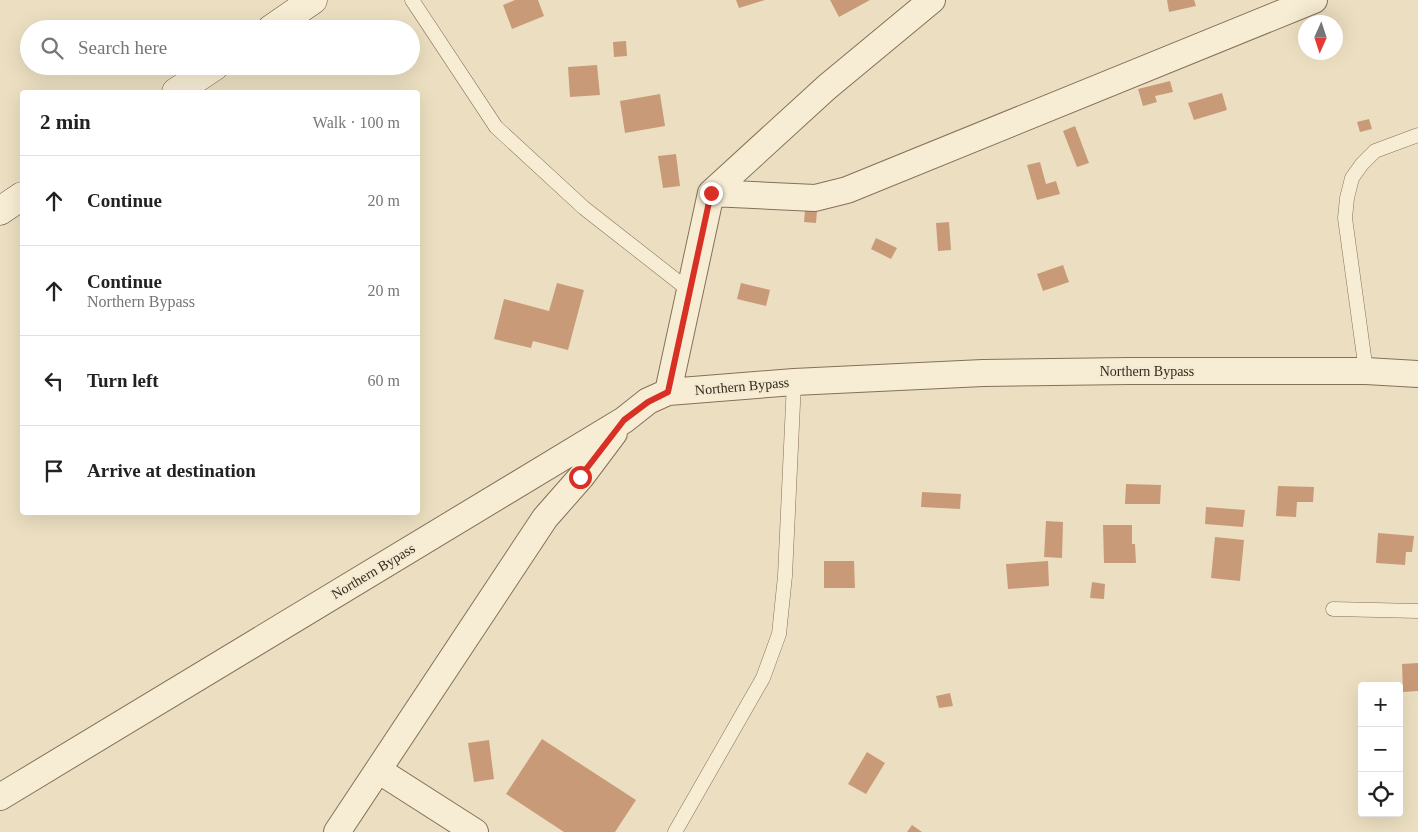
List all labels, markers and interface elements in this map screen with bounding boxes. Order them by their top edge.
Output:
north arrow [1298,15,1343,60]
search box [20,20,420,75]
icon: search [38,34,66,62]
text: Search here [78,37,167,58]
text: 2 min [40,110,91,134]
text: Walk · 100 m [313,114,400,131]
route end [700,182,723,205]
icon: ahead [40,187,68,215]
text: Continue [87,190,162,211]
text: 20 m [368,192,400,209]
text: Continue [87,271,162,292]
icon: ahead [40,277,68,305]
text: 20 m [368,282,400,299]
text: Northern Bypass [87,293,195,310]
street label: Northern Bypass [1100,364,1194,379]
icon: left [40,367,68,395]
text: Turn left [87,370,159,391]
text: 60 m [368,372,400,389]
street label: Northern Bypass [694,375,790,398]
icon: arrive [40,457,68,485]
text: Arrive at destination [87,460,256,481]
route start [569,466,592,489]
street label: Northern Bypass [329,541,418,602]
map controls [1358,682,1403,817]
button: + [1358,682,1403,727]
button: − [1358,727,1403,772]
button: locate [1358,772,1403,817]

